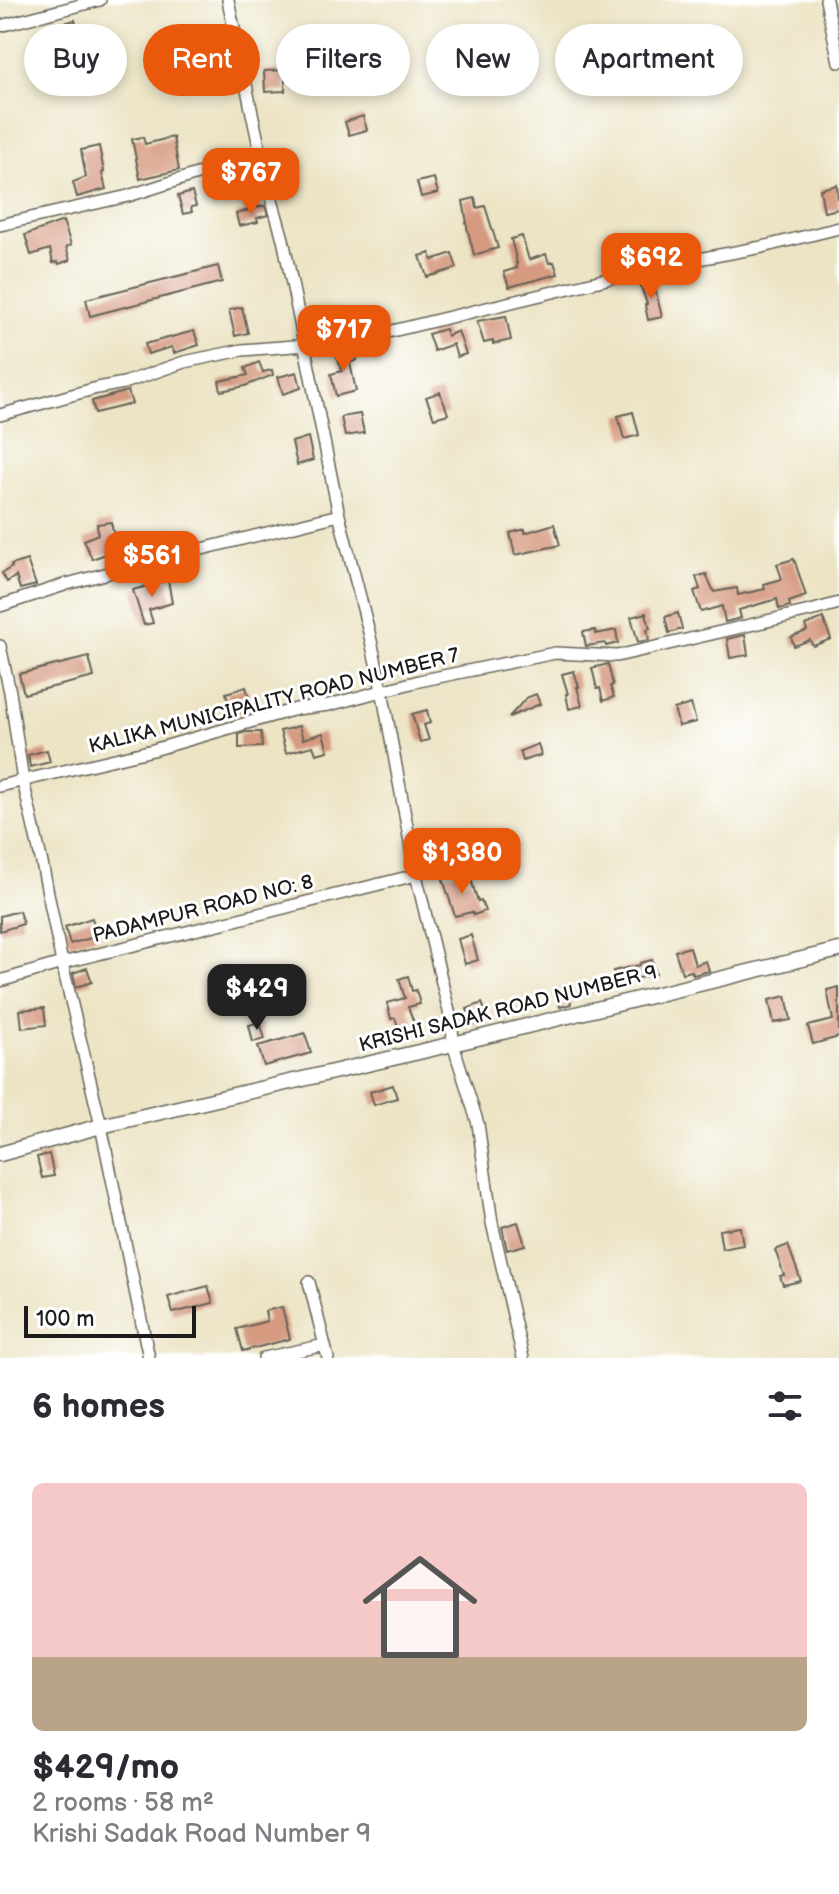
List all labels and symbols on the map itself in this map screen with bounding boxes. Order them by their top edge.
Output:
pin: $767 [204,148,298,216]
pin: $692 [604,233,698,301]
pin: $717 [297,305,391,373]
pin: $561 [105,531,199,599]
street label: KALIKA MUNICIPALITY ROAD NUMBER 7 [86,643,462,759]
pin: $1,380 [397,828,527,896]
street label: PADAMPUR ROAD NO: 8 [90,870,316,948]
street label: KRISHI SADAK ROAD NUMBER 9 [357,960,659,1058]
pin: $429 [210,964,304,1032]
scale bar [24,1302,196,1338]

